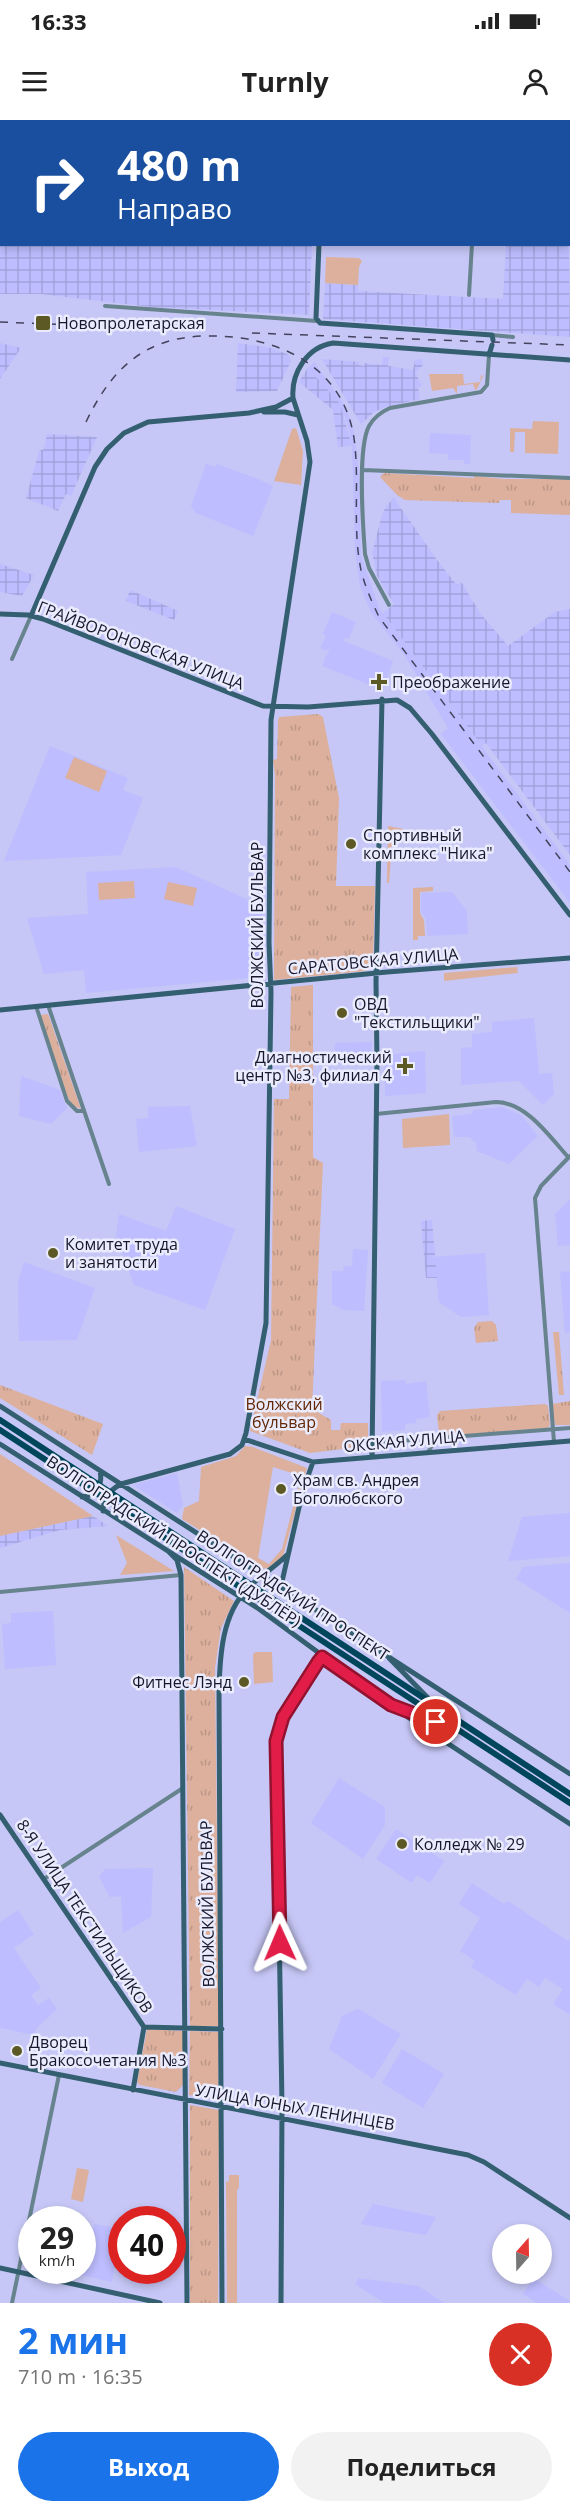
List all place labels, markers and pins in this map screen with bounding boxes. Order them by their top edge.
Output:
place label: Новопролетарская [57,312,205,334]
marker: Новопролетарская [34,314,52,332]
place label: Преображение [392,671,510,693]
marker: Преображение [370,673,388,691]
place label: Спортивный комплекс "Ника" [363,824,493,864]
marker: Спортивный комплекс "Ника" [344,837,358,851]
place label: ОВД "Текстильщики" [354,993,480,1033]
marker: ОВД "Текстильщики" [335,1006,349,1020]
place label: Диагностический центр №3, филиал 4 [235,1046,392,1086]
marker: Диагностический центр №3, филиал 4 [396,1057,414,1075]
place label: Комитет труда и занятости [65,1233,178,1273]
marker: Комитет труда и занятости [46,1246,60,1260]
place label: Храм св. Андрея Боголюбского [293,1469,419,1509]
marker: Храм св. Андрея Боголюбского [274,1482,288,1496]
place label: Фитнес Лэнд [132,1671,232,1693]
marker: Фитнес Лэнд [237,1675,251,1689]
pin [410,1696,461,1747]
place label: Колледж № 29 [414,1833,525,1855]
marker: Колледж № 29 [395,1837,409,1851]
place label: Дворец Бракосочетания №3 [29,2031,187,2071]
marker: Дворец Бракосочетания №3 [10,2044,24,2058]

